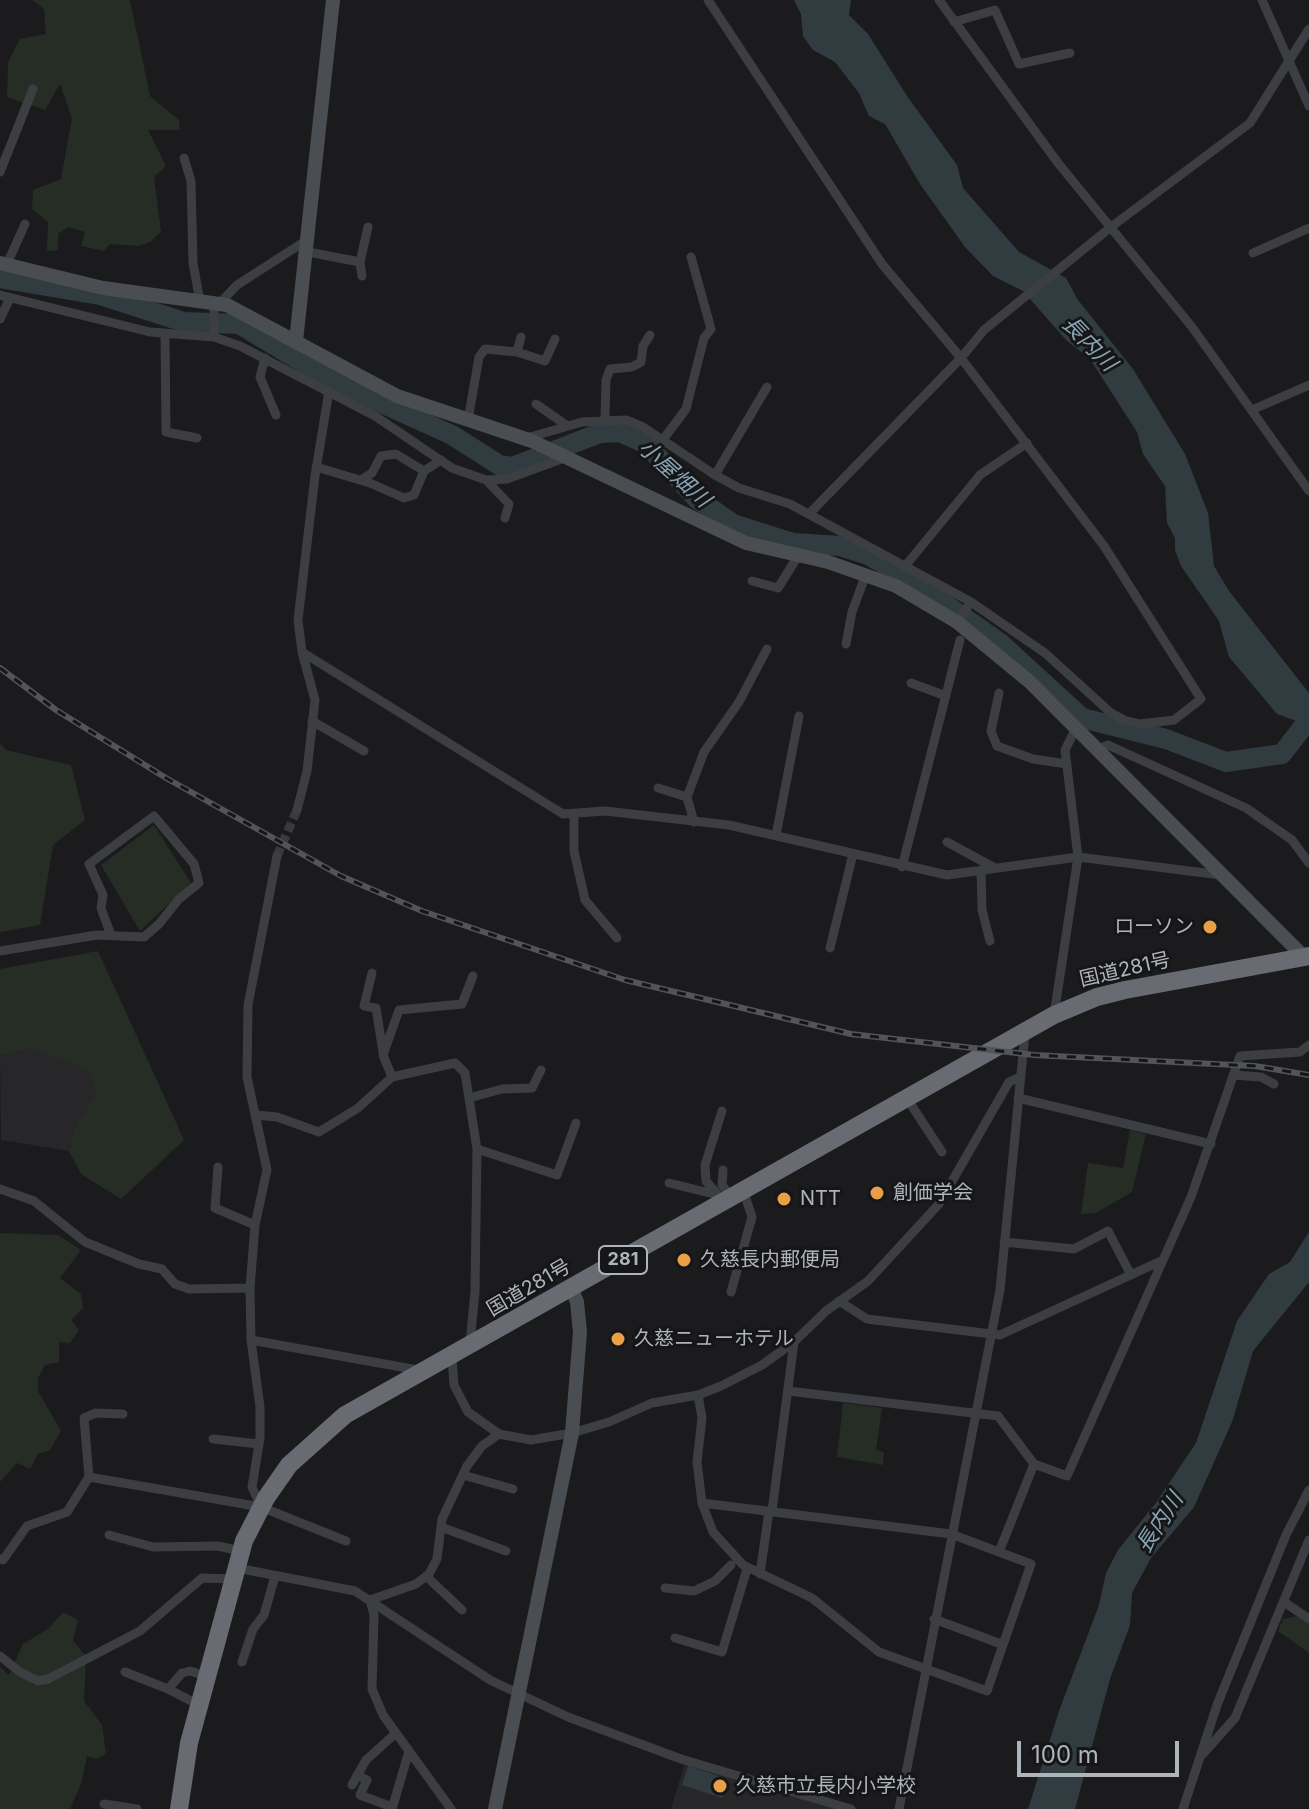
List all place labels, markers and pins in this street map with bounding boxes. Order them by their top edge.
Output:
place label: ローソン [1114,915,1194,939]
marker: ローソン [1201,918,1219,936]
place label: 創価学会 [893,1181,973,1205]
marker: 創価学会 [868,1184,886,1202]
place label: NTT [800,1187,841,1211]
marker: NTT [775,1190,793,1208]
place label: 久慈長内郵便局 [700,1248,840,1272]
marker: 久慈長内郵便局 [675,1251,693,1269]
place label: 久慈ニューホテル [634,1327,794,1351]
marker: 久慈ニューホテル [609,1330,627,1348]
place label: 久慈市立長内小学校 [736,1774,916,1798]
marker: 久慈市立長内小学校 [711,1777,729,1795]

